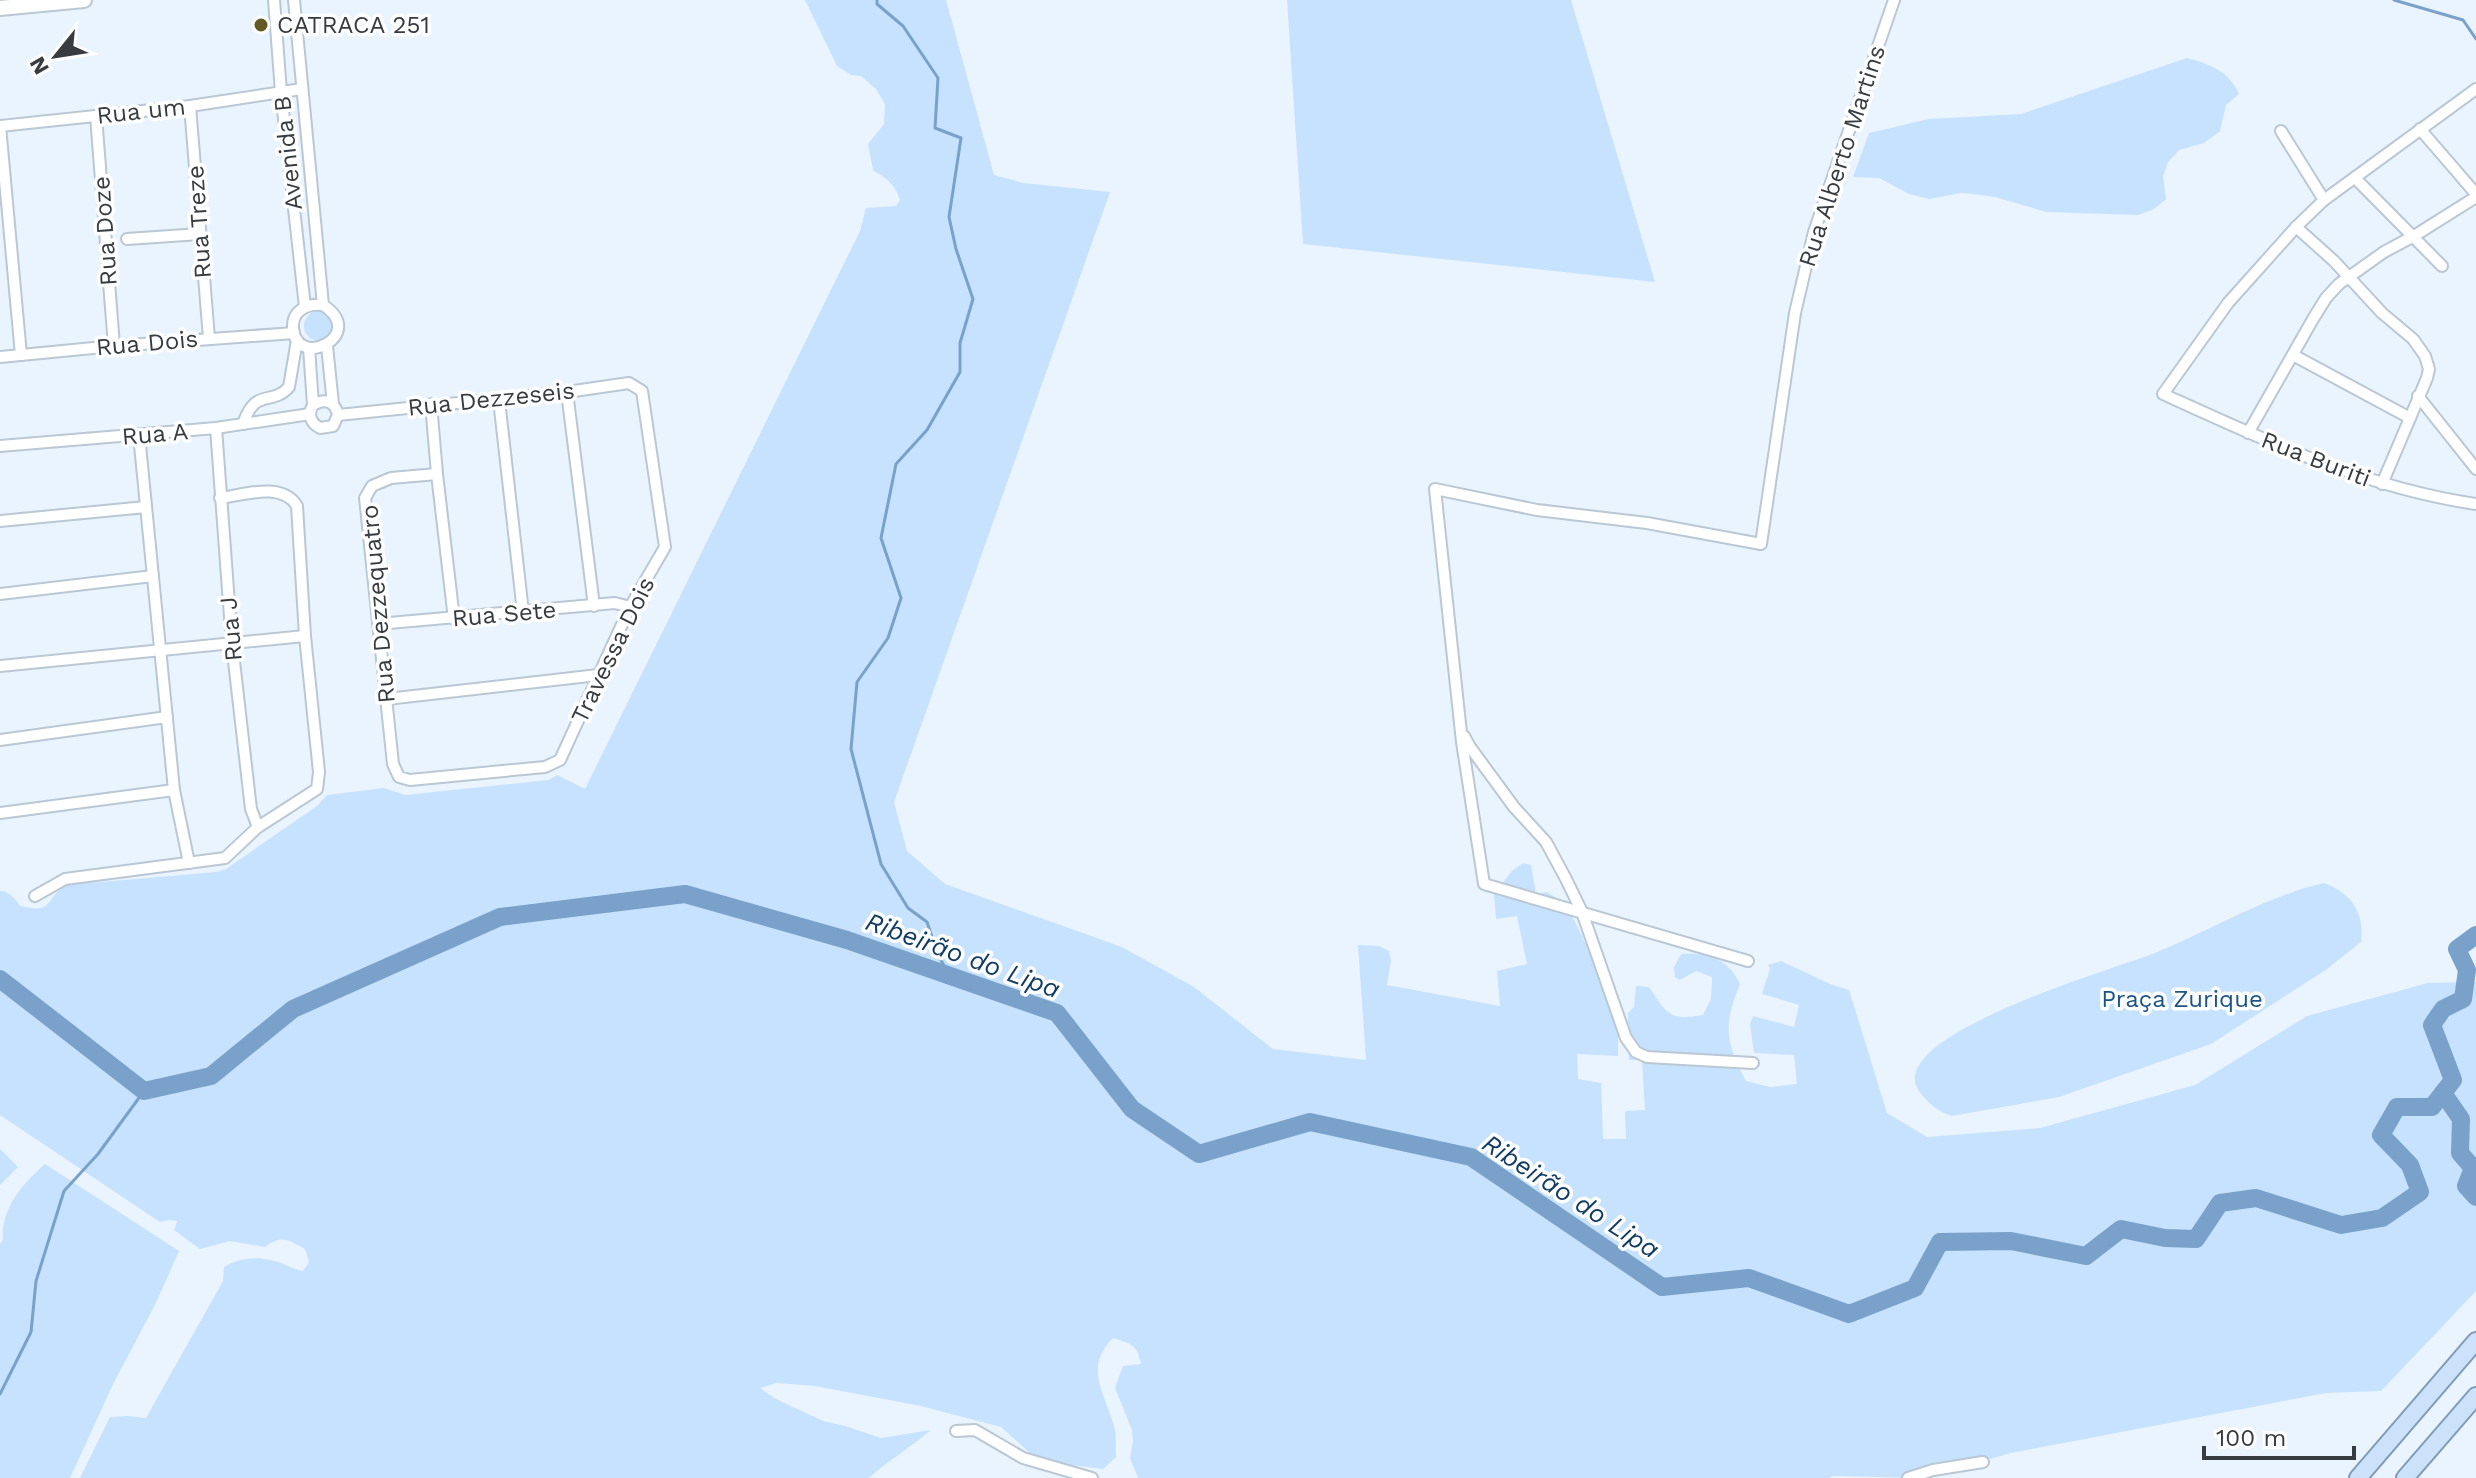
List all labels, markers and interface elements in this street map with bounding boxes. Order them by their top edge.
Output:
place label: CATRACA 251 [277,11,430,39]
north arrow [16,16,96,96]
marker: CATRACA 251 [252,16,270,34]
street label: Rua Alberto Martins [1793,42,1891,270]
text: N [24,52,54,79]
street label: Rua um [95,92,187,130]
street label: Avenida B [268,95,308,211]
street label: Rua Treze [181,164,217,280]
street label: Rua Doze [87,175,123,287]
street label: Rua Dois [95,325,199,361]
street label: Rua Dezzeseis [406,376,576,422]
street label: Rua A [121,417,190,451]
street label: Rua Buriti [2257,425,2375,493]
street label: Rua Dezzequatro [355,504,401,704]
street label: Travessa Dois [566,572,660,728]
street label: Rua Sete [451,595,557,633]
street label: Rua J [214,596,248,662]
water label: Ribeirão do Lipa [862,906,1064,1004]
park label: Praça Zurique [2101,985,2263,1013]
water label: Ribeirão do Lipa [1477,1128,1665,1264]
scale bar [2204,1410,2354,1460]
text: 100 m [2216,1424,2286,1452]

